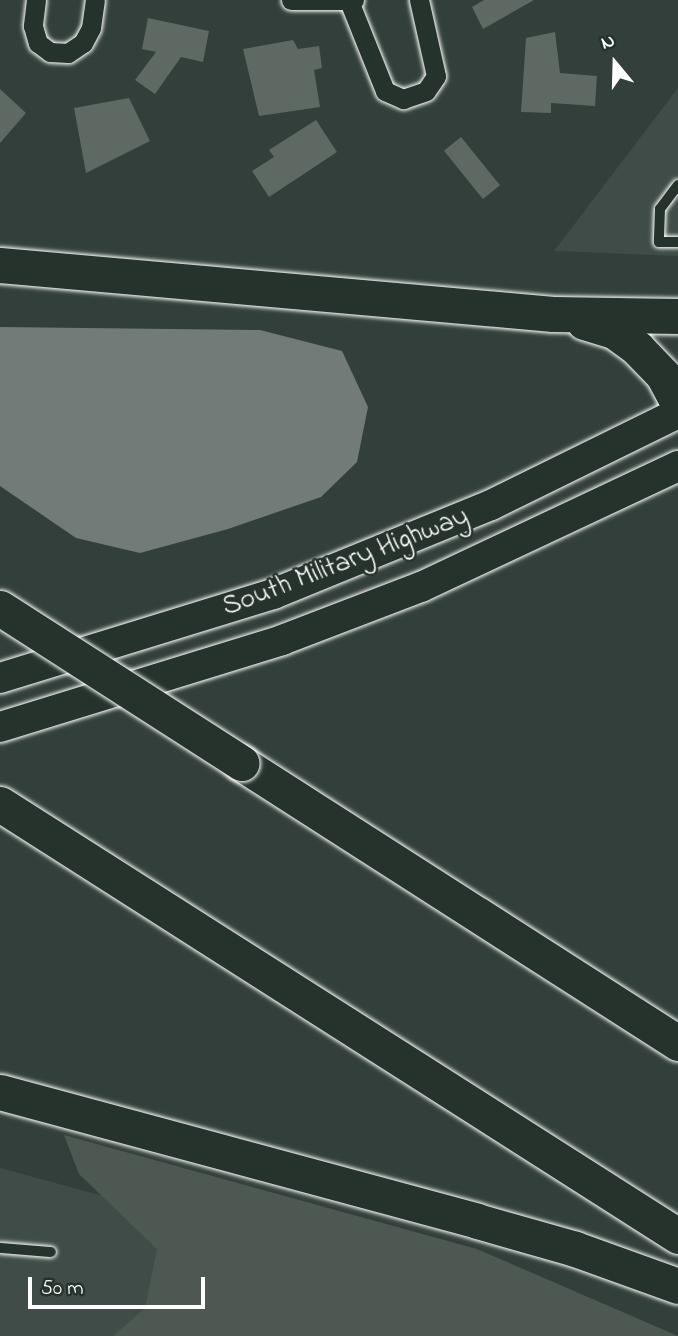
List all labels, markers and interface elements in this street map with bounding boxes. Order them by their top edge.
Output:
north arrow [580,28,650,98]
text: N [598,28,618,58]
street label: South Military Highway [218,501,474,625]
scale bar [32,1262,208,1306]
text: 50 m [41,1274,84,1304]

